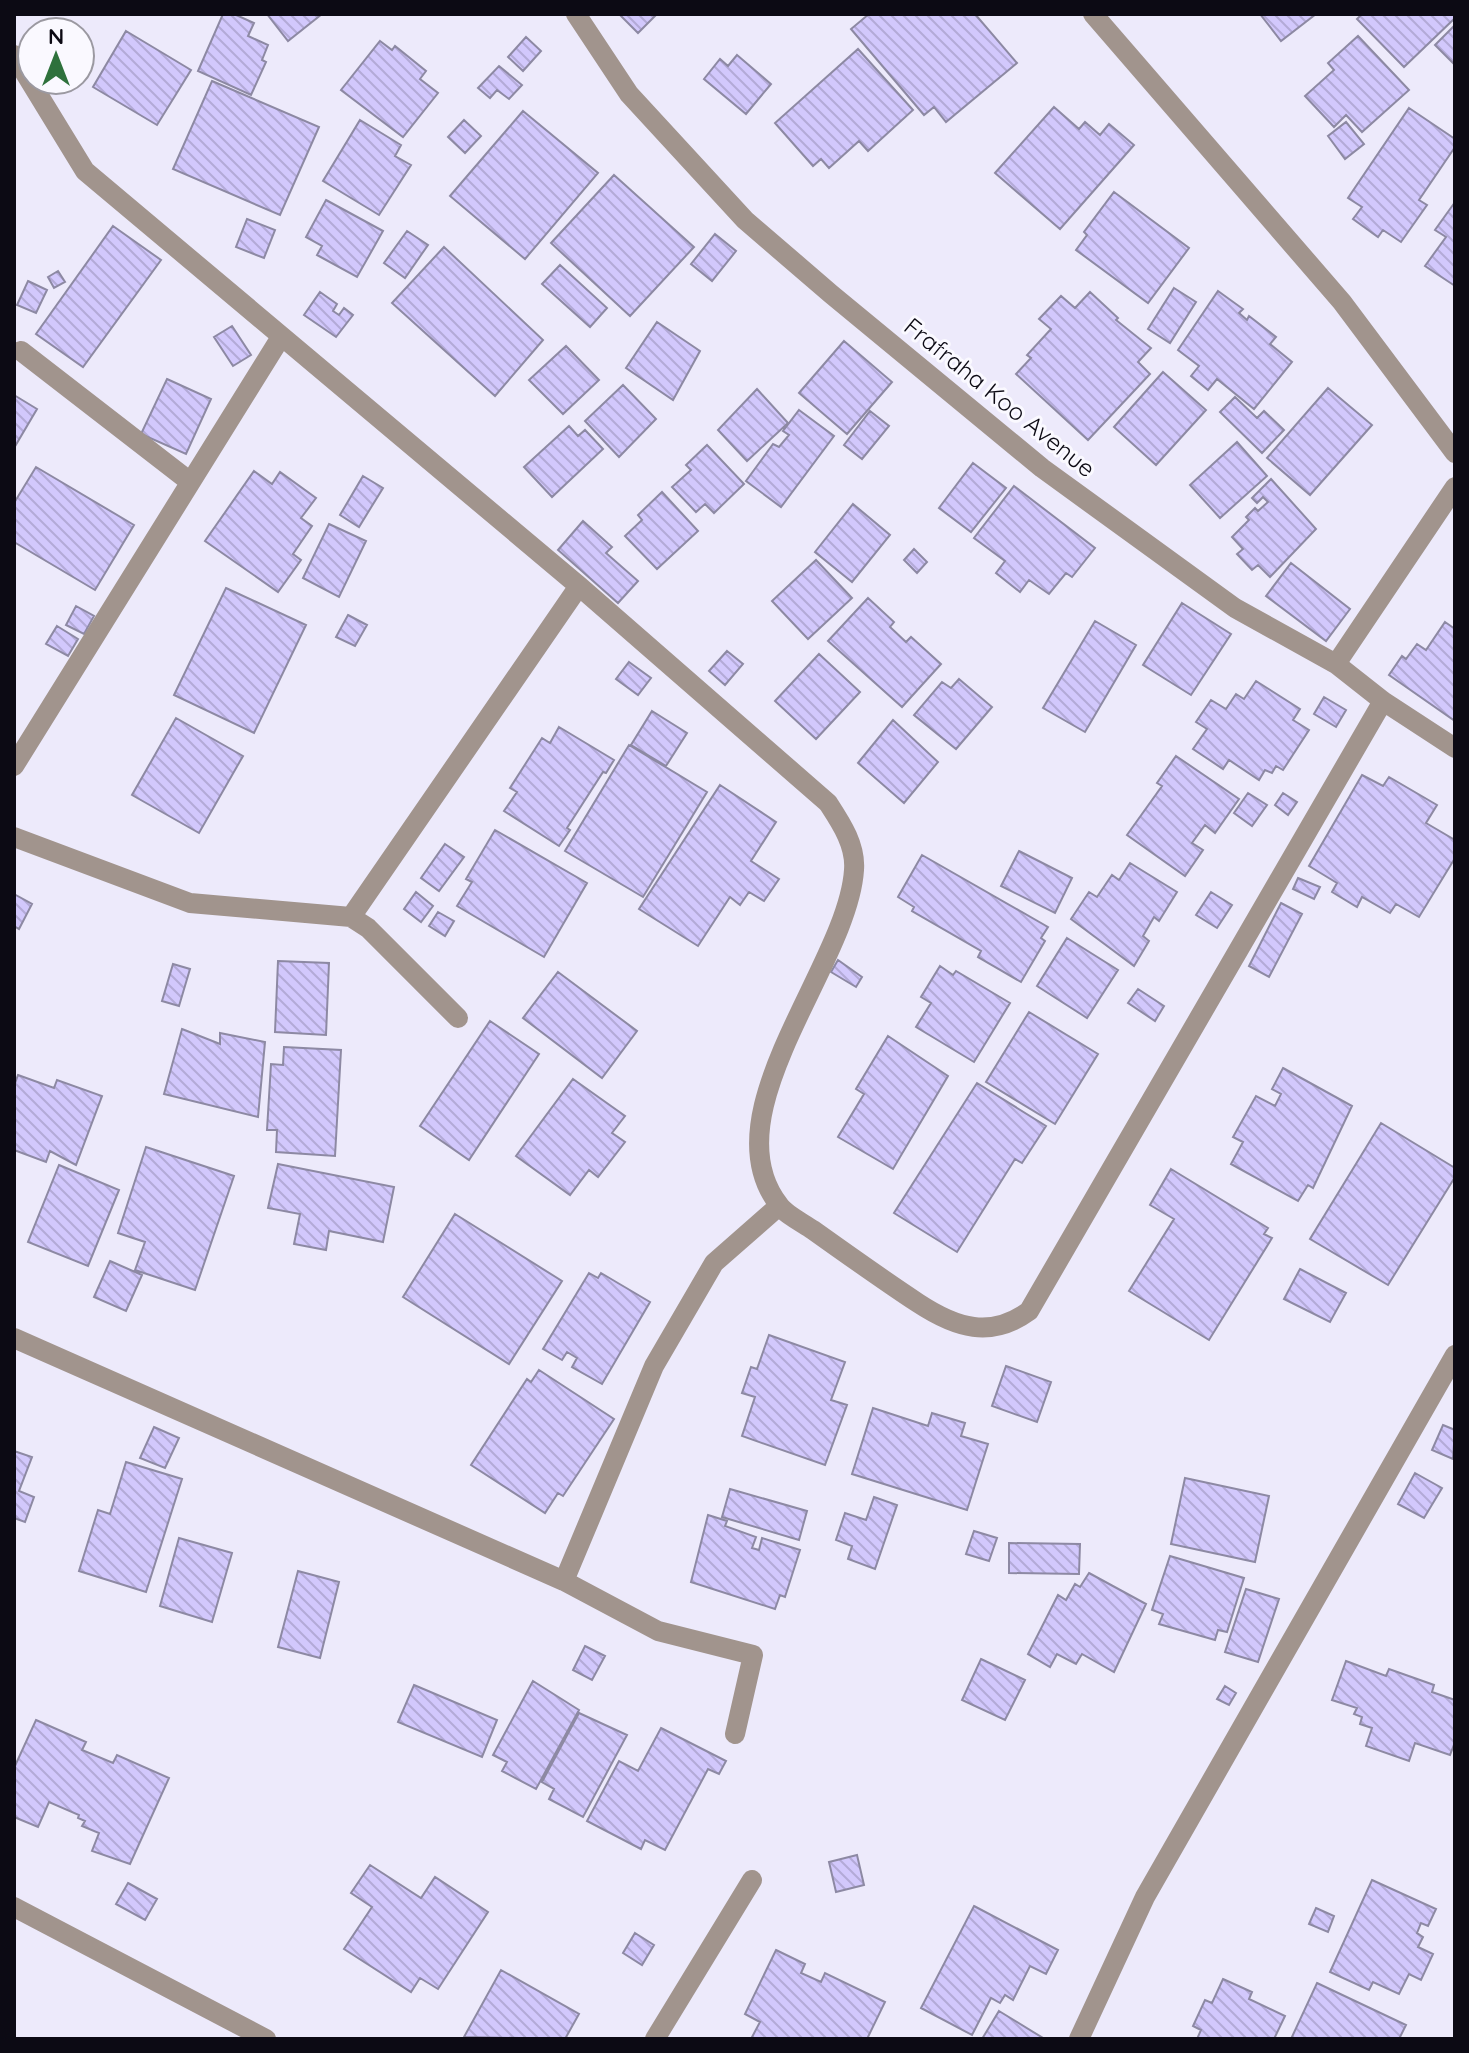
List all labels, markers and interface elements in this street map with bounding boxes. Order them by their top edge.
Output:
north arrow [16,16,96,96]
text: N [48,22,64,50]
street label: Frafraha Koo Avenue [898,311,1102,483]

